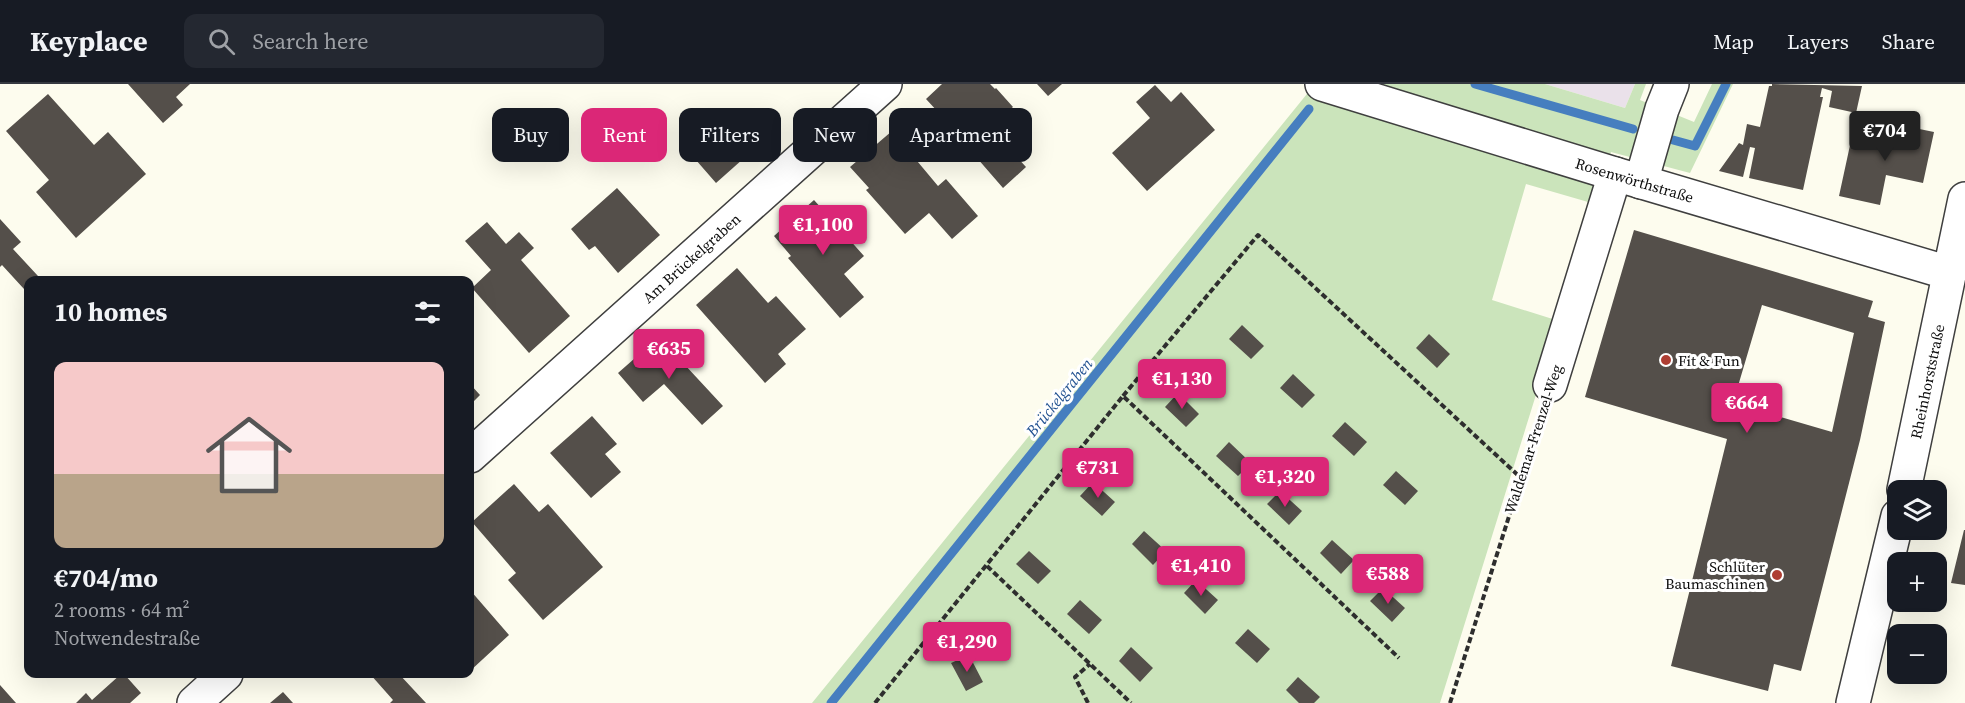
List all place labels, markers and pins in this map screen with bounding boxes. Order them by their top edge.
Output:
pin: €704 [1849,111,1921,162]
pin: €1,100 [774,205,872,256]
pin: €635 [633,329,705,380]
place label: Fit & Fun [1678,350,1740,371]
marker: Fit & Fun [1659,353,1673,367]
pin: €1,130 [1133,359,1231,410]
pin: €664 [1711,383,1783,434]
pin: €731 [1062,448,1134,499]
pin: €1,320 [1236,457,1334,508]
pin: €1,410 [1152,546,1250,597]
pin: €588 [1352,554,1424,605]
place label: Schlüter Baumaschinen [1665,556,1766,594]
marker: Schlüter Baumaschinen [1770,568,1784,582]
pin: €1,290 [918,622,1016,673]

